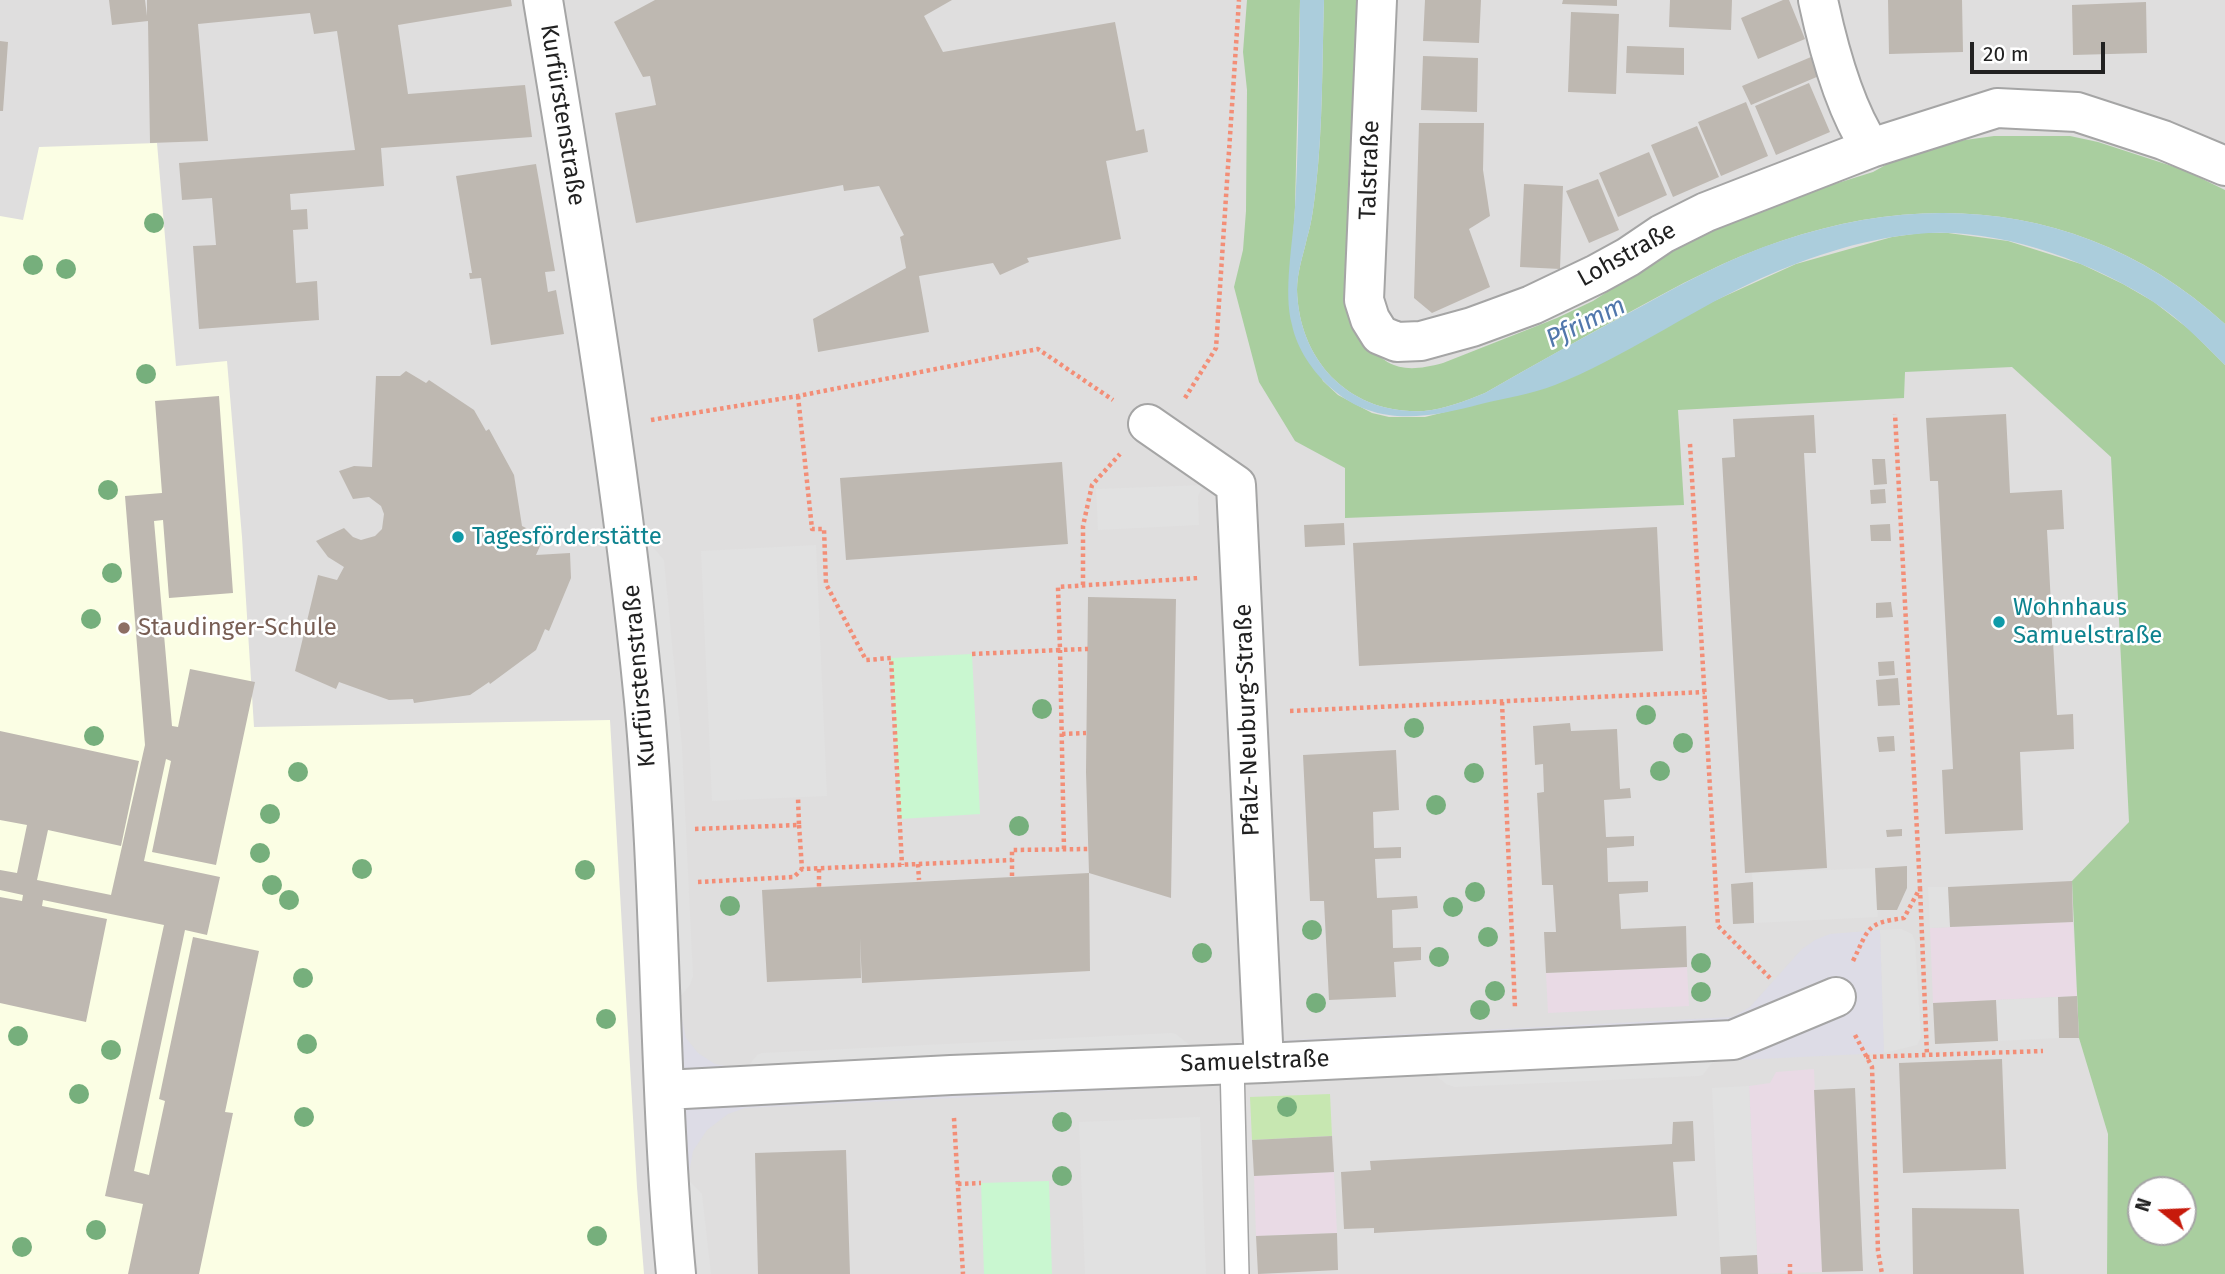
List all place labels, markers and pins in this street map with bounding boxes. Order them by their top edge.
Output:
place label: Tagesförderstätte [472,523,662,551]
marker: Tagesförderstätte [450,529,466,545]
place label: Wohnhaus Samuelstraße [2013,594,2162,650]
place label: Staudinger-Schule [138,614,337,642]
marker: Wohnhaus Samuelstraße [1991,614,2007,630]
marker: Staudinger-Schule [116,620,132,636]

